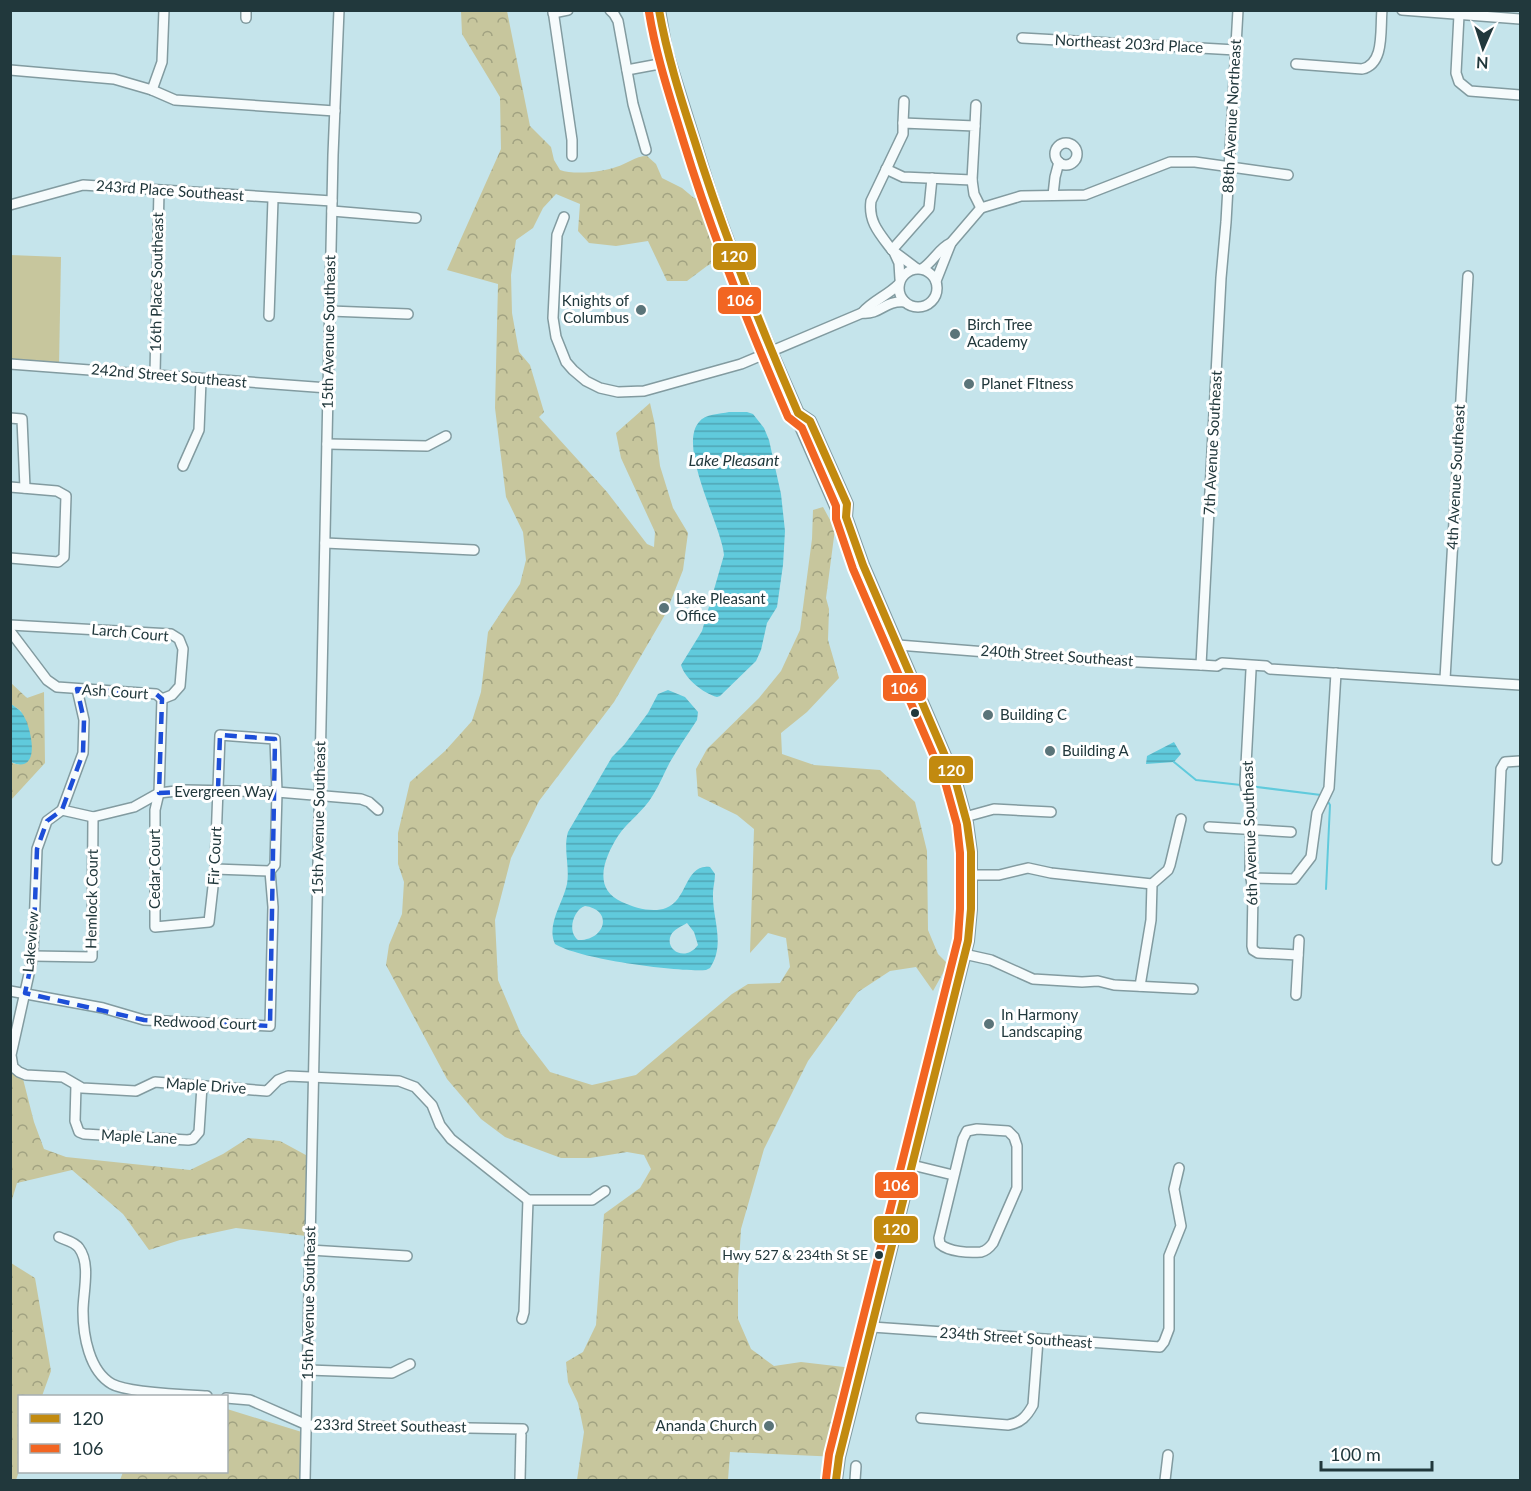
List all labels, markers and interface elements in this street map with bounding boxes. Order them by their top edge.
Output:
north arrow [1453,18,1513,78]
street label: Northeast 203rd Place [1054,30,1204,56]
street label: 88th Avenue Northeast [1218,38,1244,193]
text: N [1476,54,1489,73]
street label: 243rd Place Southeast [96,176,245,204]
street label: 16th Place Southeast [146,211,166,352]
line badge: 120 [712,242,757,271]
text: 120 [720,246,748,265]
street label: 15th Avenue Southeast [318,254,338,409]
line badge: 106 [717,286,762,315]
text: 106 [726,290,754,309]
place label: Knights of Columbus [562,291,630,326]
marker: Knights of Columbus [634,303,648,317]
place label: Birch Tree Academy [967,315,1032,350]
marker: Birch Tree Academy [948,327,962,341]
street label: 242nd Street Southeast [91,359,248,391]
street label: 7th Avenue Southeast [1199,369,1225,516]
place label: Planet FItness [981,374,1074,392]
marker: Planet FItness [962,377,976,391]
street label: 4th Avenue Southeast [1442,403,1468,550]
water label: Lake Pleasant [688,450,780,469]
place label: Lake Pleasant Office [676,589,766,624]
marker: Lake Pleasant Office [657,601,671,615]
street label: Larch Court [91,620,170,644]
street label: 240th Street Southeast [980,641,1135,669]
line badge: 106 [882,674,927,702]
text: 106 [890,678,918,697]
street label: Ash Court [81,680,149,702]
place label: Building C [1000,705,1067,723]
unlabelled marker [909,707,921,719]
marker: Building C [981,708,995,722]
street label: 15th Avenue Southeast [308,740,328,895]
place label: Building A [1062,741,1130,759]
marker: Building A [1043,744,1057,758]
line badge: 120 [928,755,974,784]
text: 120 [937,760,965,779]
street label: 6th Avenue Southeast [1237,760,1261,906]
street label: Evergreen Way [174,782,274,800]
street label: Fir Court [203,826,225,886]
street label: Cedar Court [145,828,163,909]
street label: Hemlock Court [81,848,101,949]
street label: Lakeview [18,910,42,973]
place label: In Harmony Landscaping [1001,1005,1082,1040]
street label: Redwood Court [153,1011,258,1033]
marker: In Harmony Landscaping [982,1017,996,1031]
street label: Maple Drive [165,1073,247,1097]
street label: Maple Lane [100,1125,178,1147]
line badge: 106 [874,1171,919,1199]
text: 106 [882,1175,910,1194]
line badge: 120 [873,1215,919,1244]
text: 120 [882,1219,910,1238]
street label: 15th Avenue Southeast [298,1225,318,1380]
place label: Hwy 527 & 234th St SE [722,1246,868,1263]
marker: Hwy 527 & 234th St SE [873,1249,885,1261]
street label: 234th Street Southeast [939,1323,1094,1351]
legend [18,1395,228,1473]
text: 120 [72,1407,103,1429]
street label: 233rd Street Southeast [313,1415,467,1435]
place label: Ananda Church [656,1416,757,1434]
marker: Ananda Church [762,1419,776,1433]
scale bar [1321,1434,1432,1472]
text: 106 [72,1437,103,1459]
text: 100 m [1330,1443,1381,1465]

